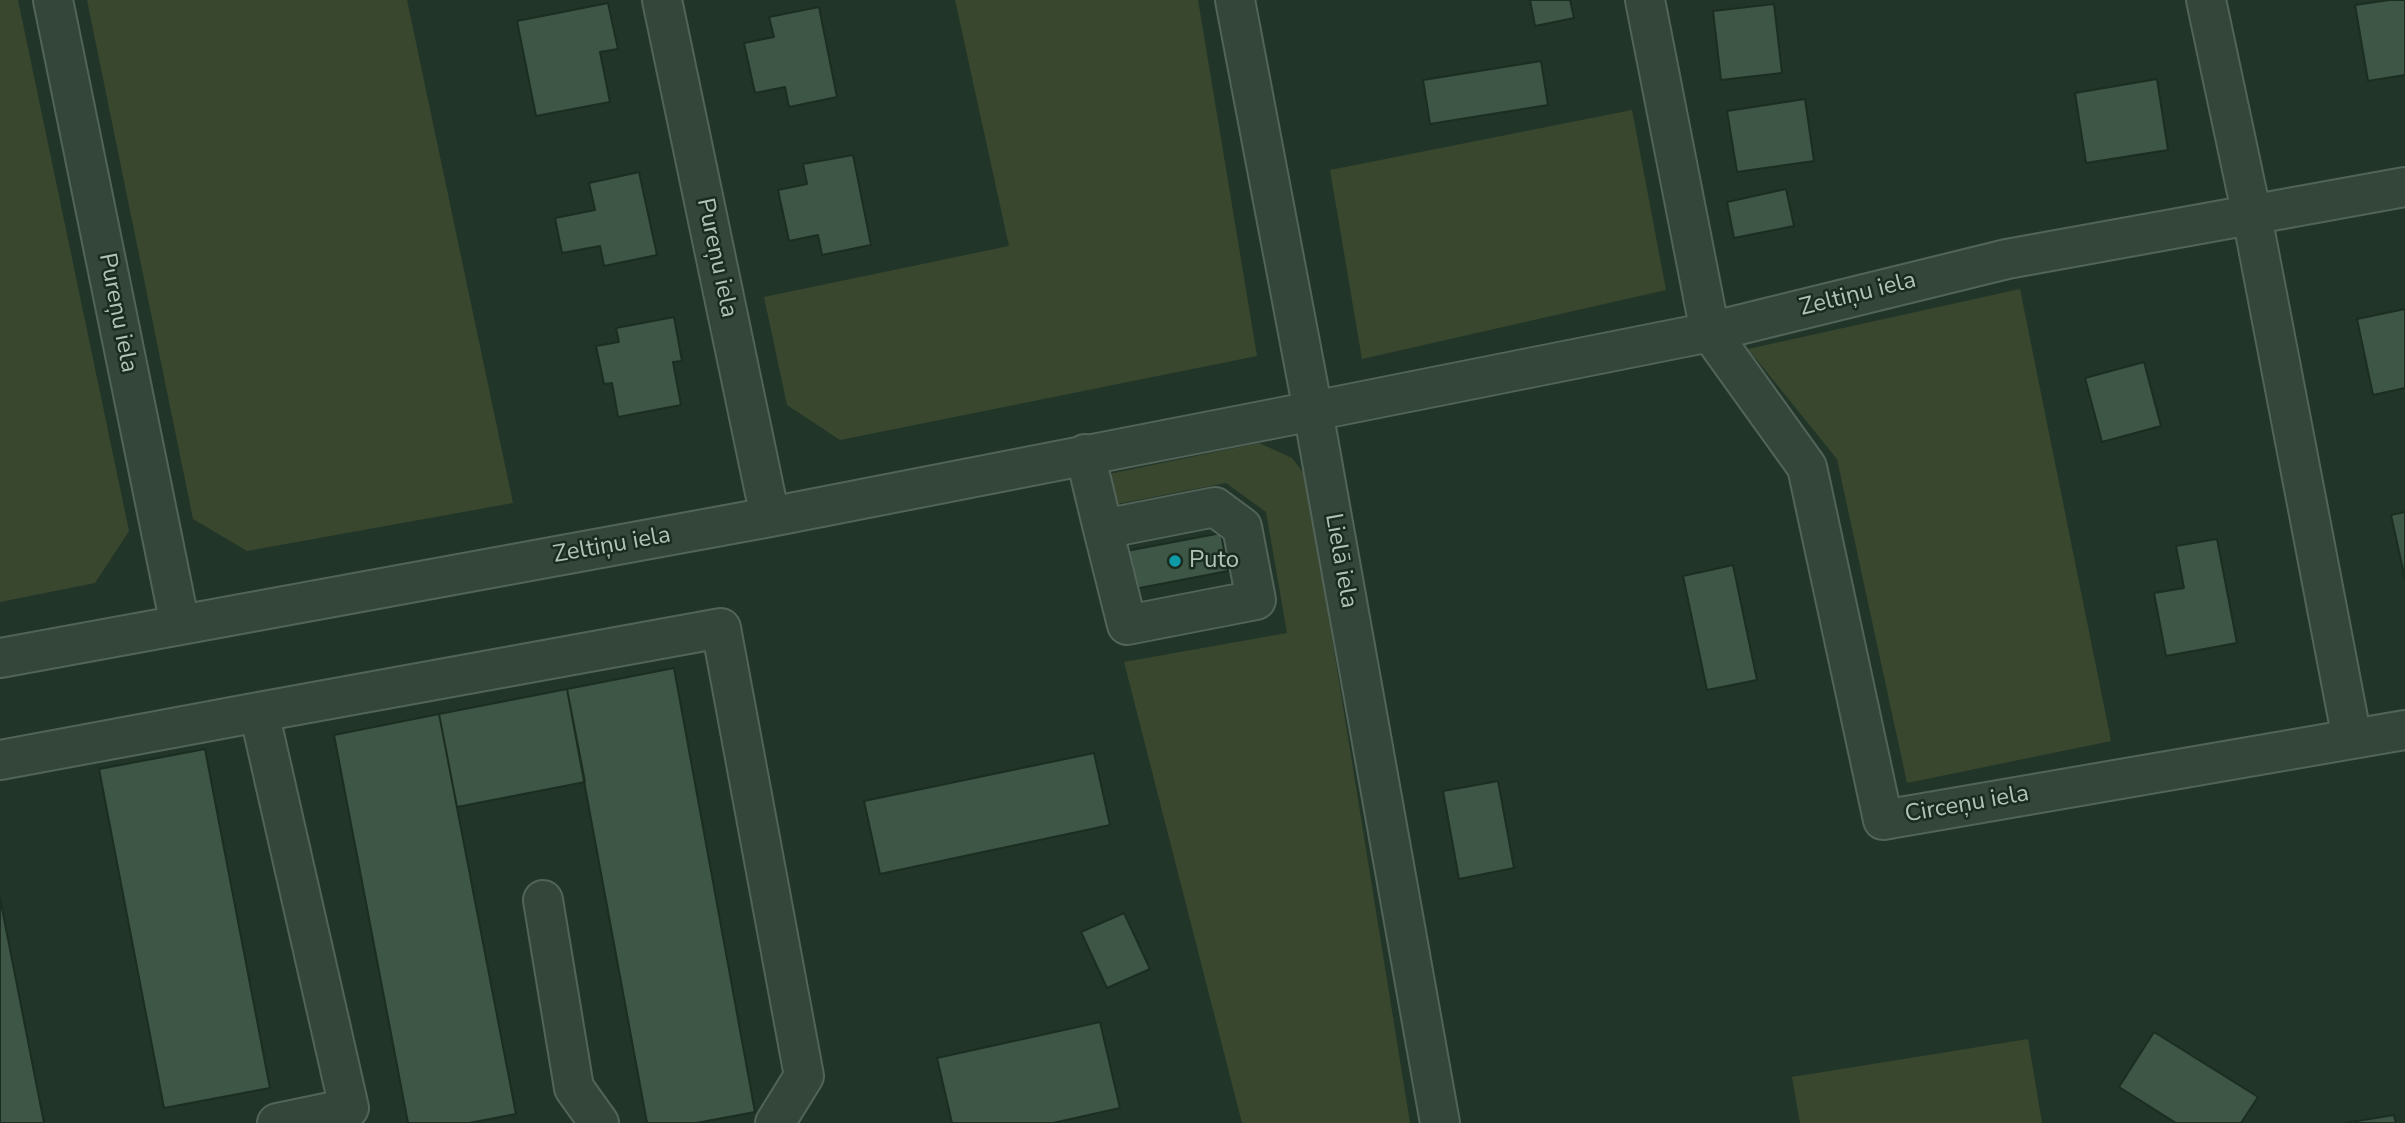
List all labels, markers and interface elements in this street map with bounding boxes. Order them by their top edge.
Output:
street label: Pureņu iela [689,196,743,320]
street label: Pureņu iela [91,251,143,375]
street label: Zeltiņu iela [1797,267,1919,323]
street label: Lielā iela [1318,511,1362,611]
street label: Zeltiņu iela [551,522,673,570]
place label: Puto [1189,547,1239,575]
marker: Puto [1167,553,1183,569]
street label: Circeņu iela [1903,780,2031,830]

